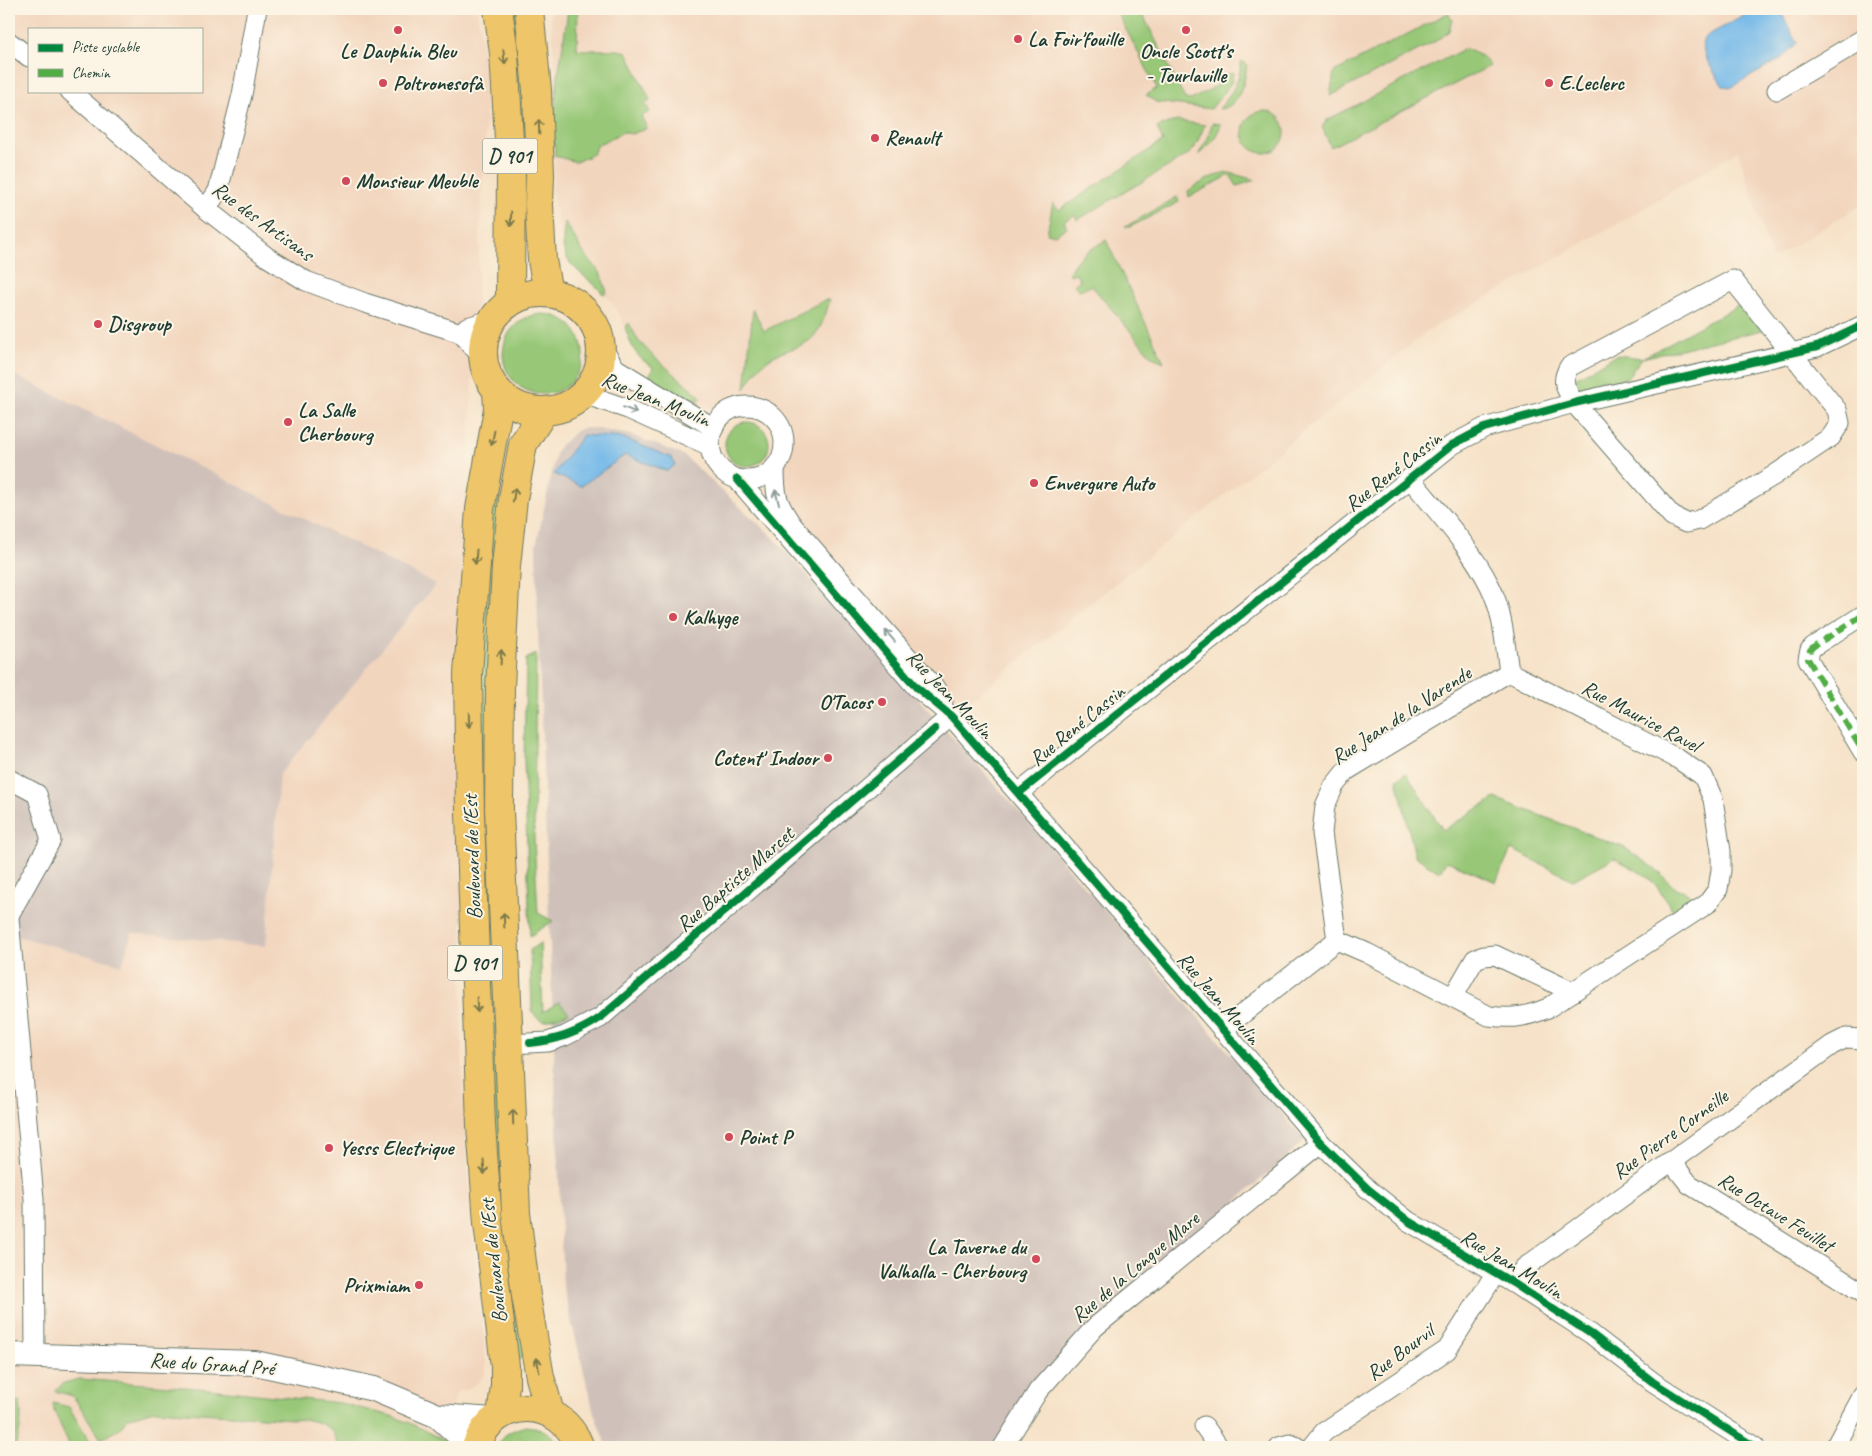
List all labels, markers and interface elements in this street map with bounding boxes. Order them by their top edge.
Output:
marker: Le Dauphin Bleu [392,24,404,36]
marker: Oncle Scott's - Tourlaville [1180,24,1192,36]
place label: La Foir'fouille [1028,26,1125,52]
legend [28,28,202,92]
marker: La Foir'fouille [1012,33,1024,45]
text: Piste cyclable [72,38,140,57]
place label: Le Dauphin Bleu [340,38,458,64]
place label: Oncle Scott's - Tourlaville [1140,38,1235,88]
one-way arrow [500,49,509,65]
text: Chemin [72,64,111,83]
place label: Poltronesofà [393,70,485,96]
place label: E.Leclerc [1559,70,1625,96]
marker: Poltronesofà [377,77,389,89]
marker: E.Leclerc [1543,77,1555,89]
one-way arrow [534,119,543,135]
place label: Renault [885,125,943,151]
marker: Renault [869,132,881,144]
road number: D 901 [482,138,538,174]
place label: Monsieur Meuble [356,168,480,194]
marker: Monsieur Meuble [340,175,352,187]
street label: Rue des Artisans [207,176,320,268]
one-way arrow [506,211,516,227]
place label: Disgroup [108,311,173,337]
marker: Disgroup [92,318,104,330]
street label: Rue Jean Moulin [598,365,715,433]
place label: La Salle Cherbourg [298,397,375,447]
one-way arrow [622,405,637,415]
marker: La Salle Cherbourg [282,416,294,428]
street label: Rue René Cassin [1339,424,1448,517]
one-way arrow [488,430,498,446]
place label: Envergure Auto [1044,470,1157,496]
marker: Envergure Auto [1028,477,1040,489]
one-way arrow [509,487,519,503]
one-way arrow [772,489,781,505]
one-way arrow [471,549,480,565]
place label: Kalhyge [683,604,739,630]
marker: Kalhyge [667,611,679,623]
one-way arrow [884,630,895,643]
street label: Rue Jean Moulin [901,644,1000,745]
one-way arrow [497,649,506,665]
street label: Rue Jean de la Varende [1326,659,1477,770]
street label: Rue Maurice Ravel [1577,674,1708,760]
street label: Rue René Cassin [1024,678,1131,772]
place label: O'Tacos [819,689,875,715]
marker: O'Tacos [876,696,888,708]
one-way arrow [464,711,474,727]
place label: Cotent' Indoor [713,745,820,771]
marker: Cotent' Indoor [822,752,834,764]
street label: Boulevard de l'Est [457,792,487,920]
street label: Rue Baptiste Marcet [671,819,801,937]
one-way arrow [500,912,509,928]
road number: D 901 [448,946,502,980]
street label: Rue Jean Moulin [1172,946,1267,1051]
one-way arrow [472,996,481,1012]
street label: Rue Pierre Corneille [1607,1083,1734,1185]
one-way arrow [508,1109,517,1125]
place label: Point P [739,1124,795,1150]
marker: Point P [723,1131,735,1143]
place label: Yesss Electrique [339,1135,455,1161]
marker: Yesss Electrique [323,1142,335,1154]
one-way arrow [479,1159,489,1175]
street label: Rue Octave Feuillet [1714,1166,1841,1259]
street label: Boulevard de l'Est [473,1196,512,1324]
street label: Rue de la Longue Mare [1066,1205,1205,1328]
street label: Rue Jean Moulin [1456,1223,1569,1305]
place label: La Taverne du Valhalla - Cherbourg [878,1234,1028,1284]
marker: La Taverne du Valhalla - Cherbourg [1030,1253,1042,1265]
place label: Prixmiam [343,1272,411,1298]
marker: Prixmiam [413,1279,425,1291]
street label: Rue Bourvil [1361,1316,1442,1386]
street label: Rue du Grand Pré [149,1347,278,1382]
one-way arrow [533,1358,543,1374]

